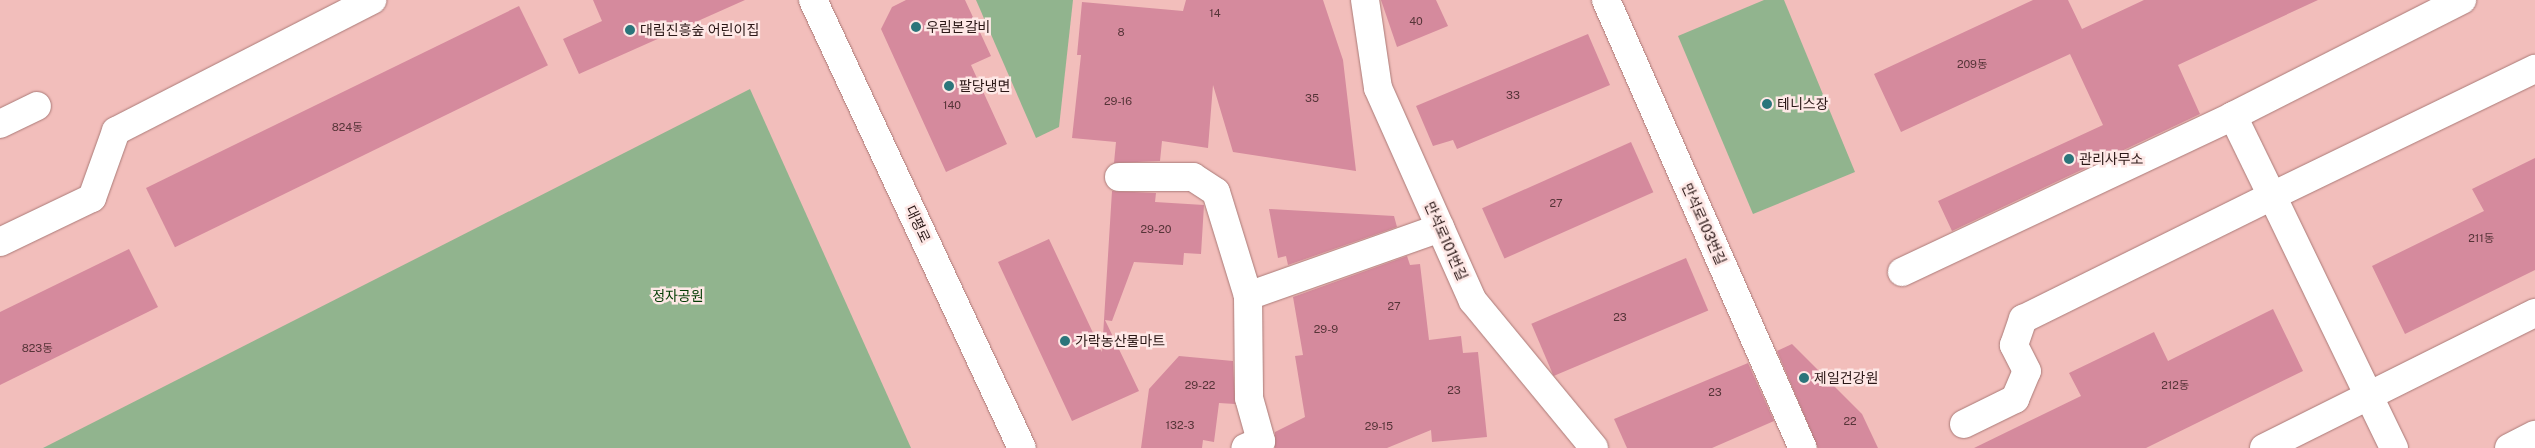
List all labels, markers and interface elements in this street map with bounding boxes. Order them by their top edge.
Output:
house number: 14 [1209,6,1221,20]
house number: 40 [1409,14,1423,28]
place label: 우림본갈비 [926,19,990,35]
marker: 우림본갈비 [910,21,922,33]
place label: 대림진흥숲 어린이집 [640,22,759,38]
marker: 대림진흥숲 어린이집 [624,24,636,36]
house number: 8 [1117,25,1125,39]
house number: 209동 [1957,57,1987,71]
place label: 팔당냉면 [959,78,1011,94]
marker: 팔당냉면 [943,80,955,92]
house number: 33 [1506,88,1520,102]
house number: 35 [1305,91,1319,105]
house number: 29-16 [1104,94,1132,108]
place label: 테니스장 [1777,96,1829,112]
house number: 140 [943,98,961,112]
marker: 테니스장 [1761,98,1773,110]
house number: 824동 [332,120,362,134]
place label: 관리사무소 [2079,151,2143,167]
marker: 관리사무소 [2063,153,2075,165]
street label: 만석로103번길 [1679,181,1729,267]
house number: 27 [1549,196,1563,210]
street label: 만석로101번길 [1421,199,1471,283]
street label: 대평로 [902,203,934,245]
house number: 29-20 [1141,222,1171,236]
house number: 211동 [2468,231,2494,245]
park label: 정자공원 [652,288,704,304]
house number: 27 [1387,299,1401,313]
house number: 23 [1613,310,1627,324]
house number: 29-9 [1314,322,1338,336]
place label: 가락농산물마트 [1075,333,1165,349]
marker: 가락농산물마트 [1059,335,1071,347]
house number: 823동 [22,341,52,355]
place label: 제일건강원 [1814,370,1878,386]
marker: 제일건강원 [1798,372,1810,384]
house number: 29-22 [1185,378,1215,392]
house number: 212동 [2161,378,2189,392]
house number: 23 [1447,383,1461,397]
house number: 23 [1708,385,1722,399]
house number: 22 [1843,414,1857,428]
house number: 132-3 [1165,418,1195,432]
house number: 29-15 [1365,419,1393,433]

